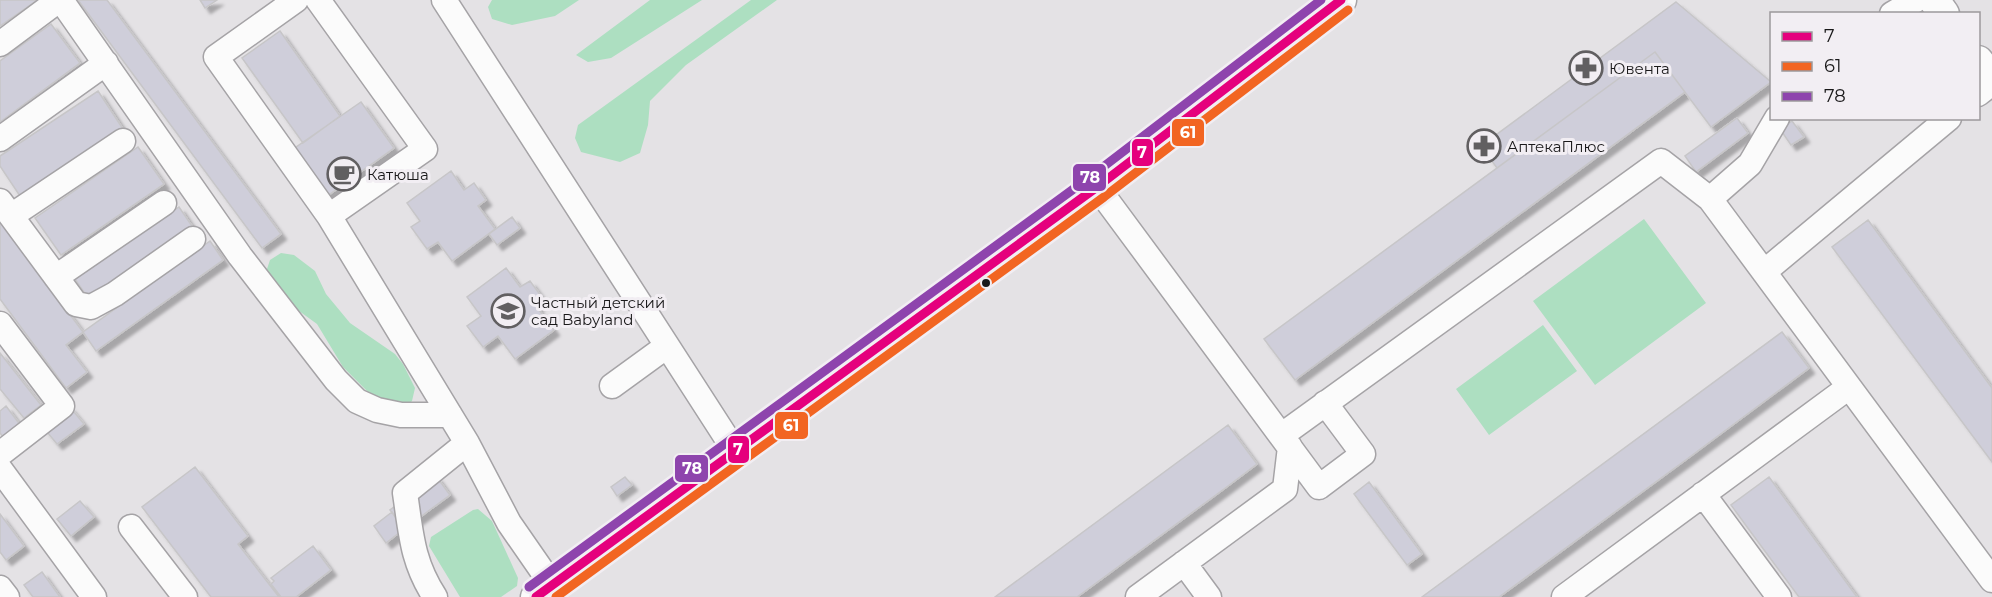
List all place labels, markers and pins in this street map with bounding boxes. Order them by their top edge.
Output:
pharmacy icon: Ювента [1568,50,1604,86]
place label: Ювента [1609,59,1670,78]
pharmacy icon: АптекаПлюс [1466,128,1502,164]
place label: АптекаПлюс [1507,137,1605,156]
cafe icon: Катюша [326,156,362,192]
place label: Катюша [367,165,429,184]
unlabelled marker [980,277,992,289]
school or university icon: Частный детский сад Babyland [490,293,526,329]
place label: Частный детский сад Babyland [531,293,665,329]

